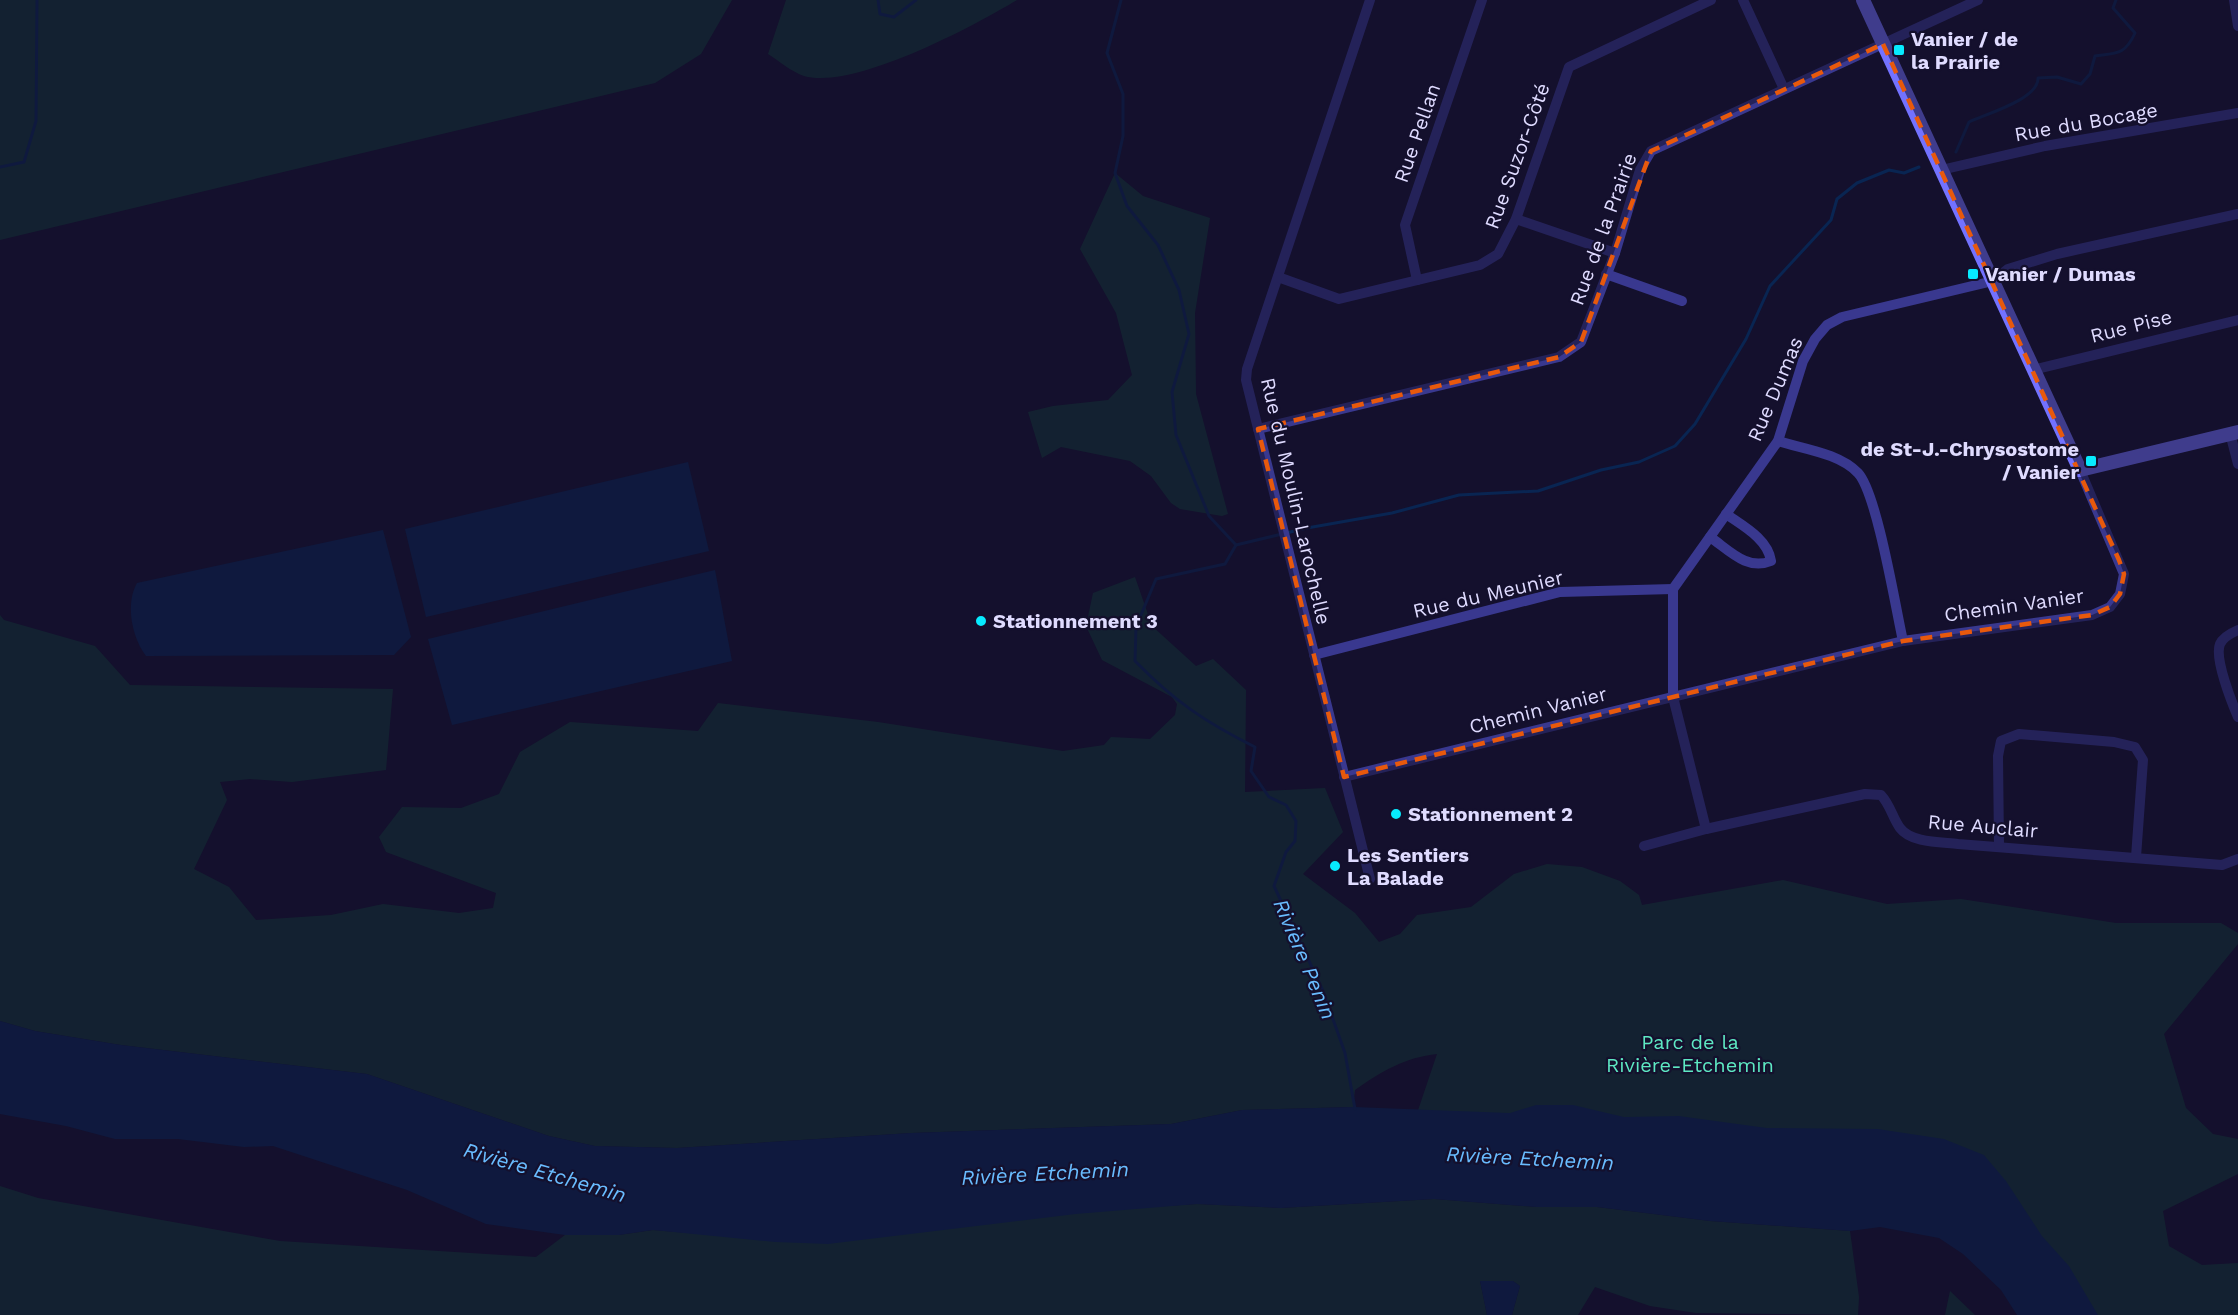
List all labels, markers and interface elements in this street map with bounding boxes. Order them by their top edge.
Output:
place label: Vanier / de la Prairie [1911,27,2018,74]
marker: Vanier / de la Prairie [1892,43,1906,57]
street label: Rue Pellan [1389,80,1445,186]
street label: Rue Suzor-Côté [1479,80,1555,232]
street label: Rue du Bocage [2012,98,2160,146]
street label: Rue de la Prairie [1564,150,1642,308]
place label: Vanier / Dumas [1985,262,2136,286]
marker: Vanier / Dumas [1966,267,1980,281]
street label: Rue Pise [2088,304,2174,348]
street label: Rue Dumas [1742,333,1808,445]
street label: Rue du Moulin-Larochelle [1256,375,1336,627]
place label: de St-J.-Chrysostome / Vanier [1860,437,2079,484]
marker: de St-J.-Chrysostome / Vanier [2084,454,2098,468]
street label: Rue du Meunier [1410,565,1566,623]
street label: Chemin Vanier [1943,583,2085,627]
place label: Stationnement 3 [993,609,1158,633]
marker: Stationnement 3 [974,614,988,628]
street label: Chemin Vanier [1467,681,1609,739]
place label: Stationnement 2 [1408,802,1573,826]
marker: Stationnement 2 [1389,807,1403,821]
street label: Rue Auclair [1927,809,2039,843]
place label: Les Sentiers La Balade [1347,843,1469,890]
marker: Les Sentiers La Balade [1328,859,1342,873]
water label: Rivière Penin [1268,895,1342,1023]
park label: Parc de la Rivière-Etchemin [1606,1030,1774,1077]
water label: Rivière Etchemin [461,1137,629,1207]
water label: Rivière Etchemin [1445,1141,1615,1175]
water label: Rivière Etchemin [960,1156,1130,1190]

